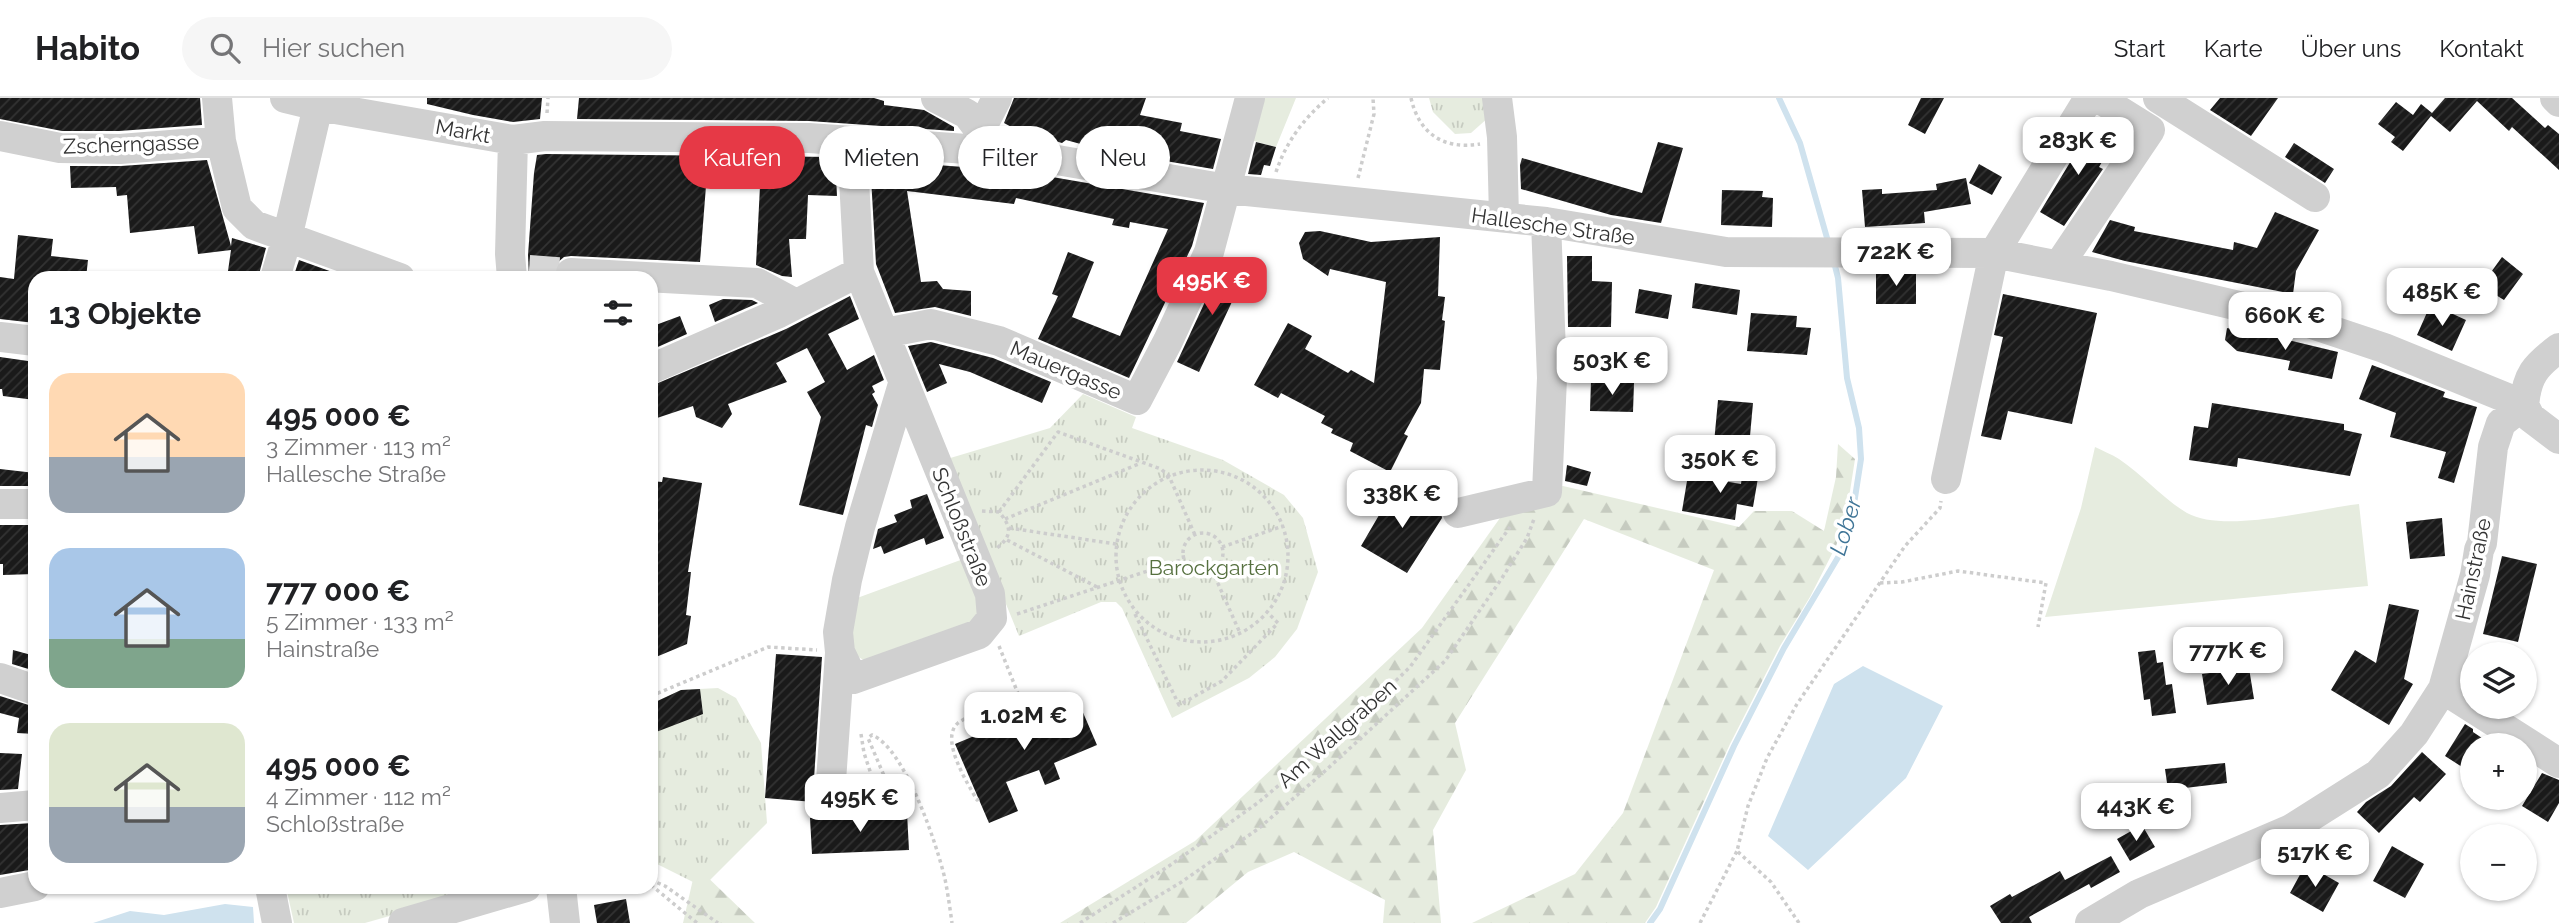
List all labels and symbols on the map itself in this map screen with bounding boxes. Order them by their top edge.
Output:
street label: Markt [434,114,492,148]
pin: 283K € [2021,118,2135,177]
street label: Zscherngasse [63,129,199,159]
street label: Hallesche Straße [1470,202,1636,250]
pin: 722K € [1839,228,1953,288]
pin: 495K € [1155,258,1269,317]
pin: 485K € [2385,268,2499,328]
pin: 660K € [2228,292,2342,352]
street label: Mauergasse [1006,335,1126,405]
pin: 503K € [1555,338,1669,397]
pin: 350K € [1663,436,1777,495]
street label: Schloßstraße [927,464,997,590]
pin: 338K € [1345,470,1459,530]
water label: Lober [1823,493,1867,558]
street label: Hainstraße [2450,516,2496,622]
park label: Barockgarten [1149,555,1279,580]
pin: 777K € [2171,628,2285,687]
street label: Am Wallgraben [1272,673,1402,793]
pin: 1.02M € [959,692,1089,752]
pin: 495K € [803,774,917,834]
pin: 443K € [2079,784,2193,843]
pin: 517K € [2258,830,2372,889]

